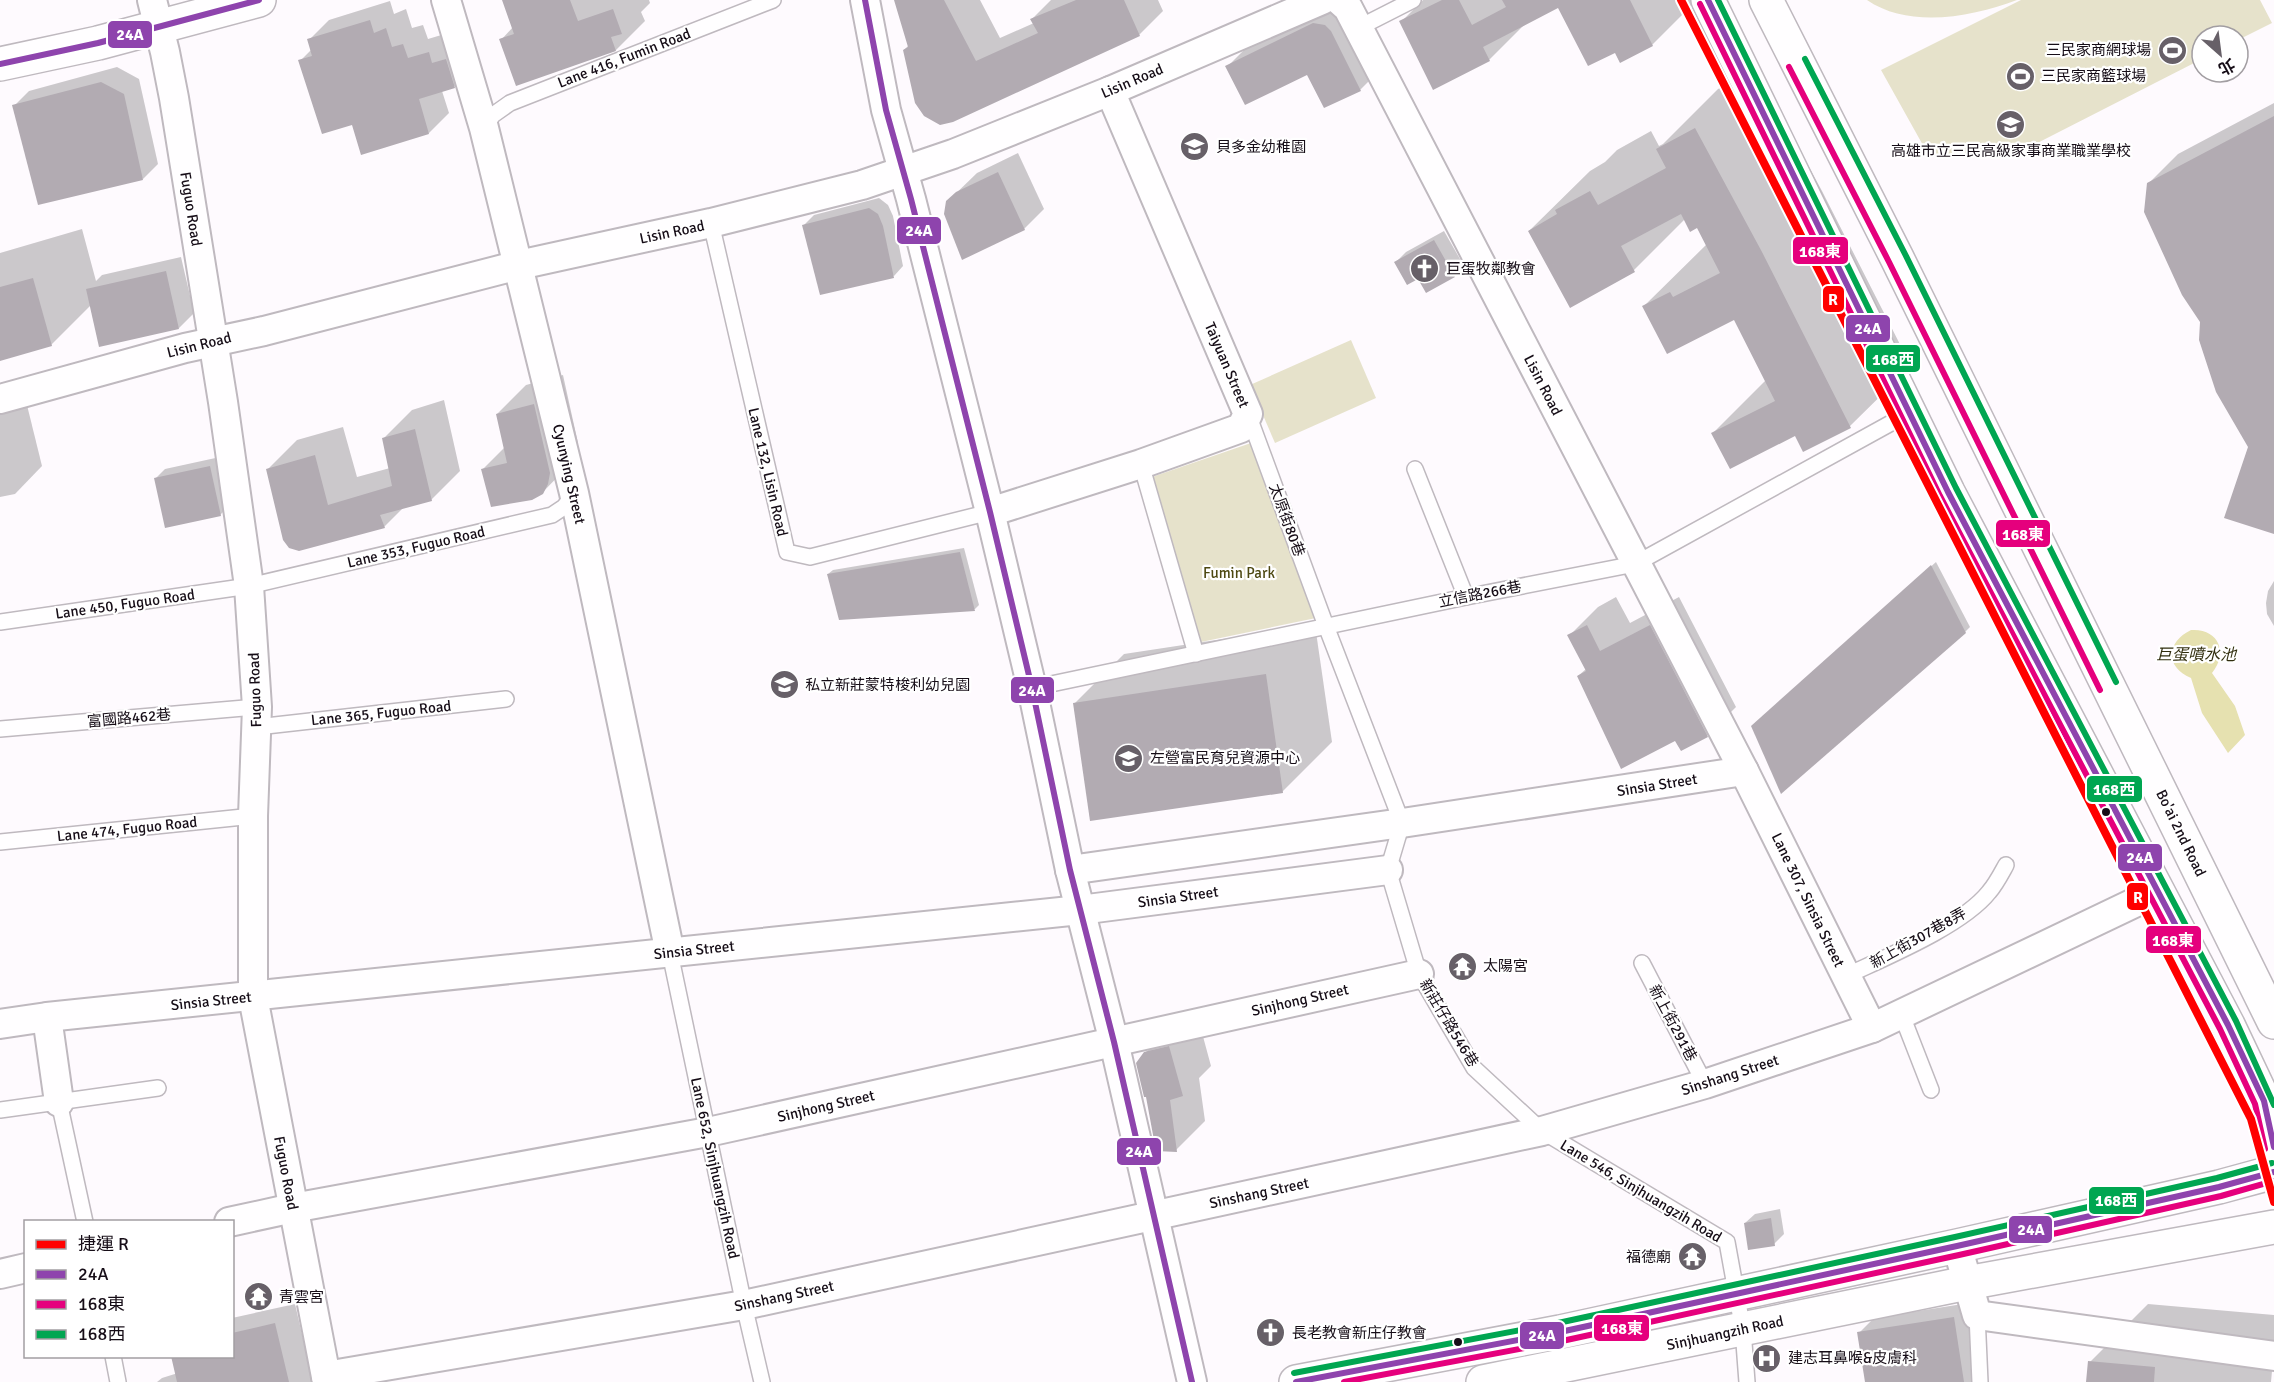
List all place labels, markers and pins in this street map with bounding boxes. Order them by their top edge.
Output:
sports icon: 三民家商網球場 [2156,34,2188,66]
place label: 三民家商網球場 [2046,41,2151,59]
sports icon: 三民家商籃球場 [2004,60,2036,92]
place label: 三民家商籃球場 [2041,67,2146,85]
school or university icon: 高雄市立三民高級家事商業職業學校 [1995,108,2027,140]
school or university icon: 貝多金幼稚園 [1179,131,1211,163]
place label: 貝多金幼稚園 [1216,138,1306,156]
place label: 高雄市立三民高級家事商業職業學校 [1891,142,2131,160]
church icon: 巨蛋牧鄰教會 [1409,253,1441,285]
place label: 巨蛋牧鄰教會 [1446,260,1536,278]
school or university icon: 私立新莊蒙特梭利幼兒園 [768,669,800,701]
place label: 私立新莊蒙特梭利幼兒園 [805,676,970,694]
school or university icon: 左營富民育兒資源中心 [1113,742,1145,774]
place label: 左營富民育兒資源中心 [1150,749,1300,767]
unlabelled marker [2100,806,2112,818]
temple icon: 太陽宮 [1446,950,1478,982]
place label: 太陽宮 [1483,957,1528,975]
temple icon: 福德廟 [1676,1241,1708,1273]
place label: 福德廟 [1626,1248,1671,1266]
temple icon: 青雲宮 [242,1281,274,1313]
place label: 青雲宮 [279,1288,324,1306]
church icon: 長老教會新庄仔教會 [1255,1317,1287,1349]
place label: 長老教會新庄仔教會 [1292,1324,1427,1342]
unlabelled marker [1452,1336,1464,1348]
hospital icon: 建志耳鼻喉&皮膚科 [1751,1342,1783,1374]
place label: 建志耳鼻喉&皮膚科 [1788,1349,1917,1367]

